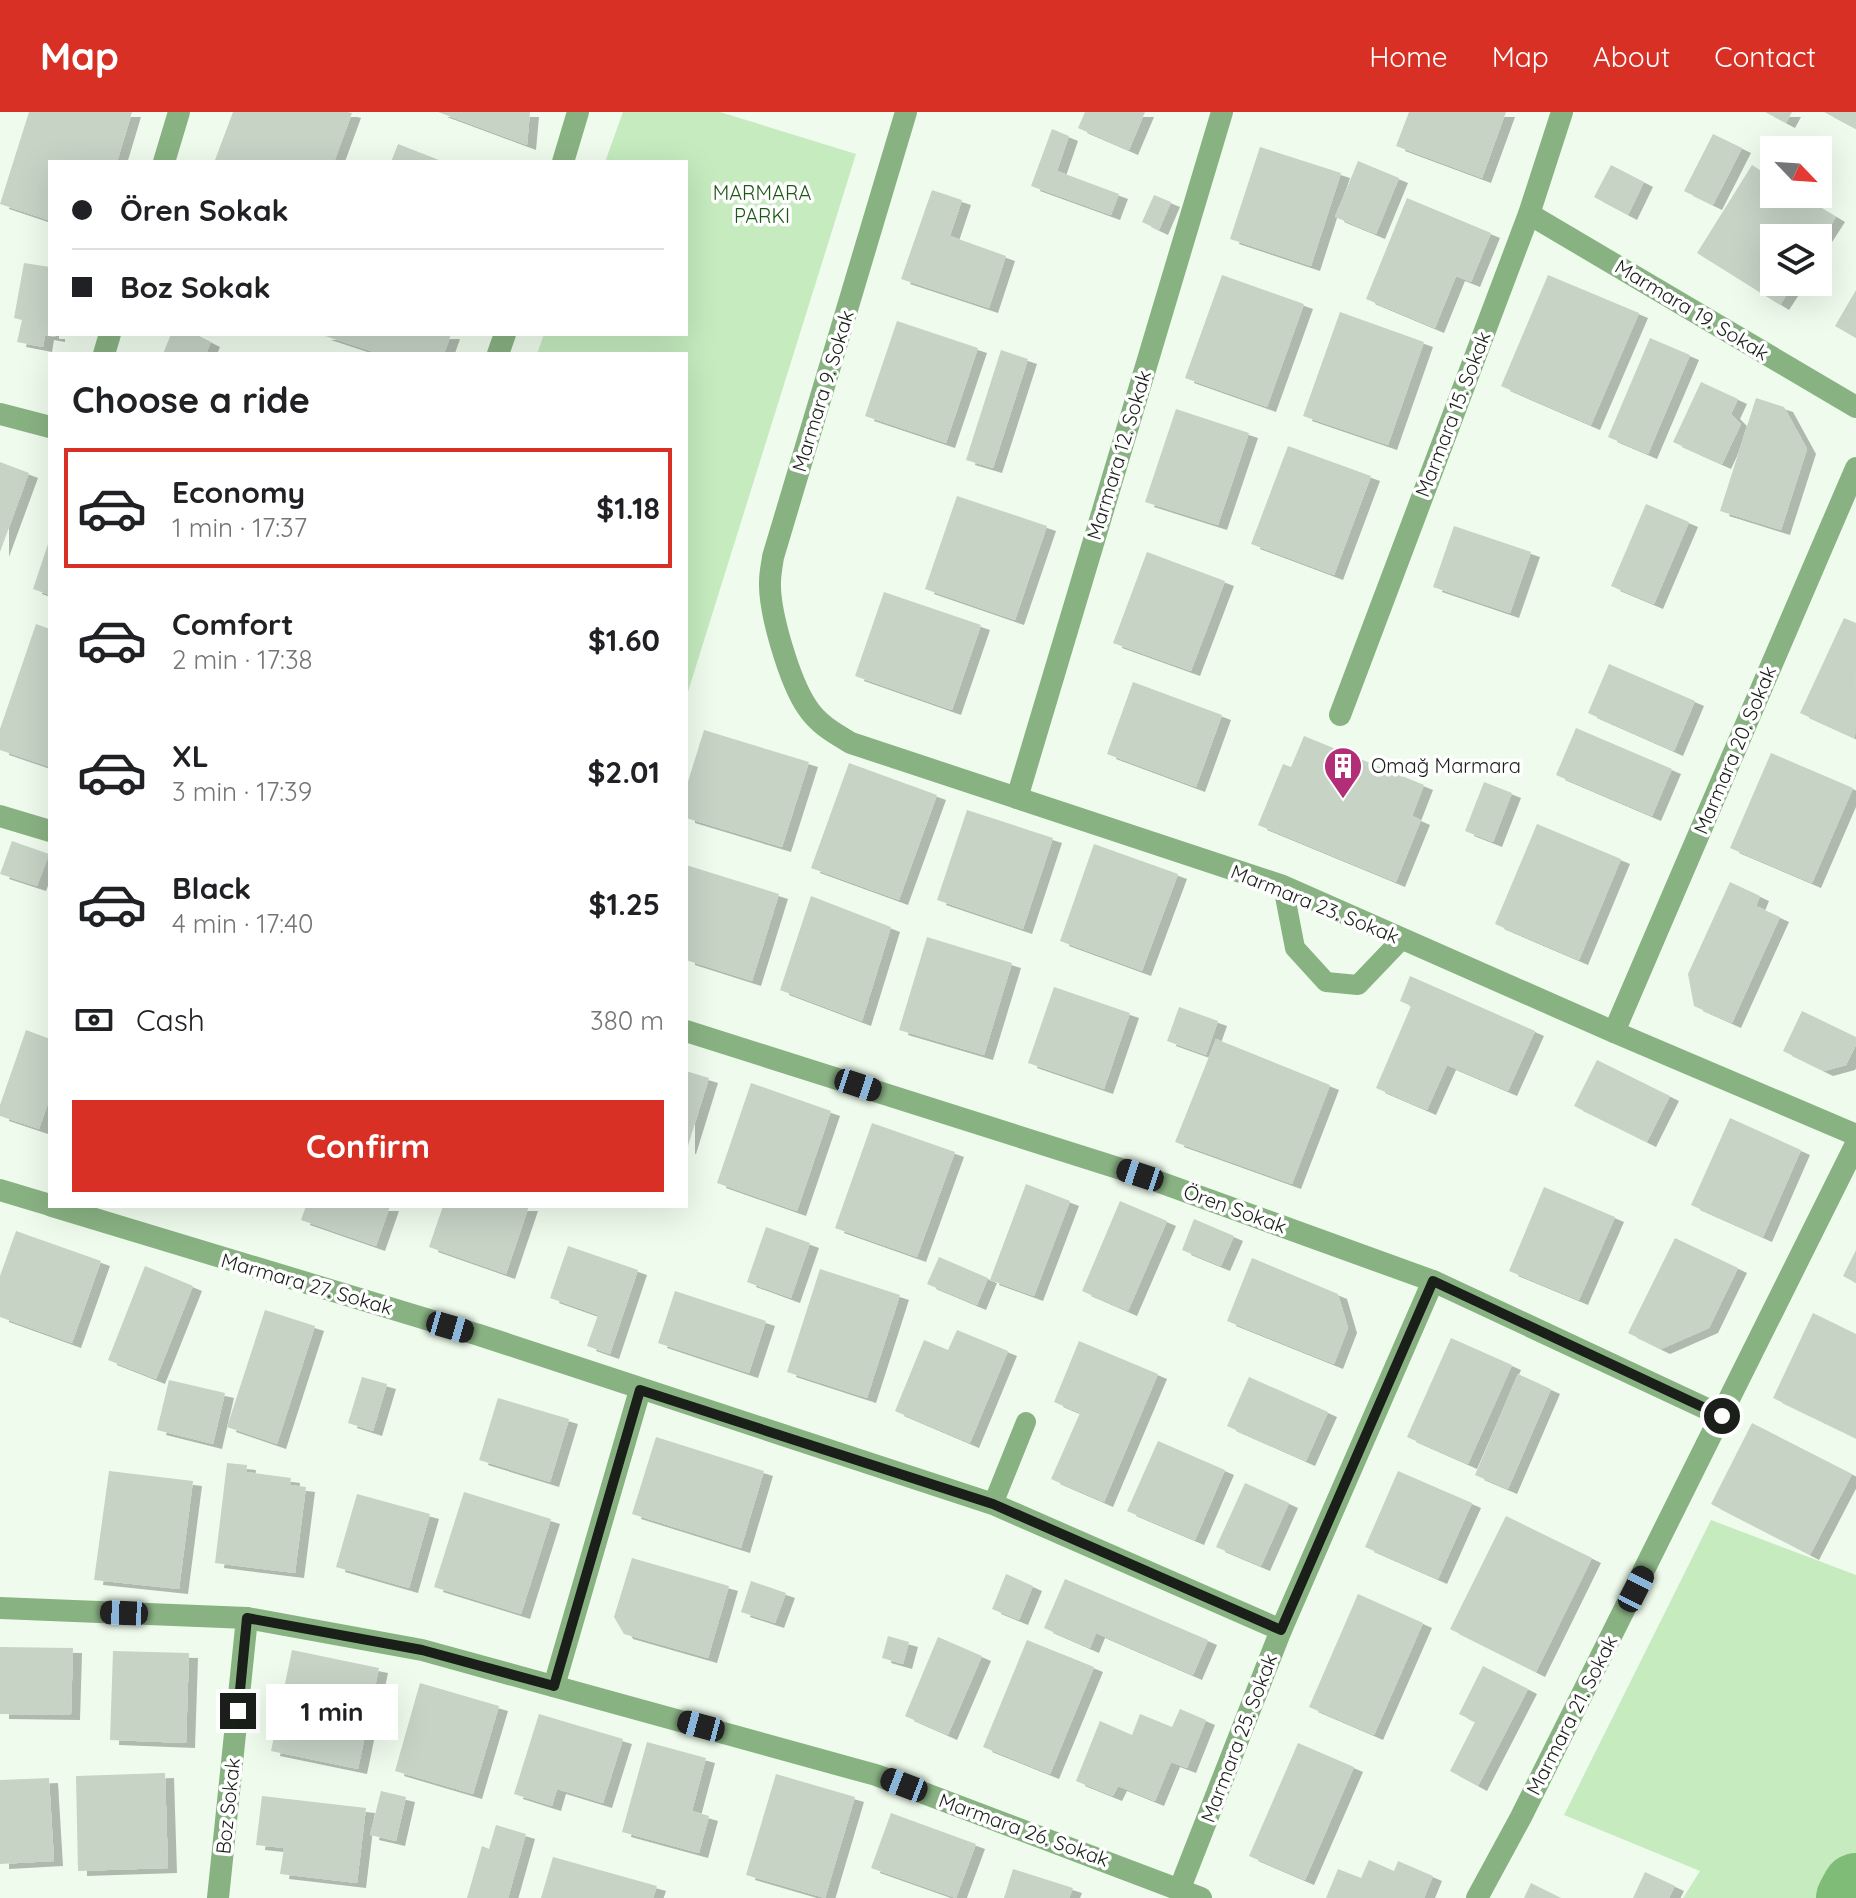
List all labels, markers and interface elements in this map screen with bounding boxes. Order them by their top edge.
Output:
text: Map [40,32,119,80]
text: Home [1369,39,1448,74]
text: Map [1492,39,1549,74]
text: About [1593,39,1670,74]
text: Contact [1714,39,1816,74]
north arrow [1760,136,1832,208]
map controls [1760,136,1832,296]
park label: MARMARA PARKI [713,180,811,228]
text: Ören Sokak [120,191,289,229]
button: layers [1760,224,1832,296]
street label: Marmara 19. Sokak [1611,254,1774,365]
text: Boz Sokak [120,268,270,306]
street label: Marmara 9. Sokak [786,307,859,475]
street label: Marmara 15. Sokak [1409,327,1496,500]
street label: Marmara 12. Sokak [1081,367,1156,543]
text: Choose a ride [72,377,310,422]
icon: car [76,472,148,544]
text: Economy [172,473,305,511]
text: $1.18 [596,489,660,527]
text: 1 min · 17:37 [172,511,307,544]
icon: car [76,604,148,676]
text: Comfort [172,605,293,643]
text: $1.60 [588,621,660,659]
text: 2 min · 17:38 [172,643,313,676]
street label: Marmara 20. Sokak [1688,662,1781,838]
icon: car [76,736,148,808]
text: XL [172,737,209,775]
building icon: Omağ Marmara [1322,745,1364,800]
text: $2.01 [587,753,660,791]
place label: Omağ Marmara [1371,753,1521,778]
text: 3 min · 17:39 [172,775,312,808]
street label: Marmara 23. Sokak [1227,858,1403,949]
icon: car [76,868,148,940]
text: Black [172,869,251,907]
text: $1.25 [589,885,660,923]
text: 4 min · 17:40 [172,907,313,940]
icon: cash [72,998,116,1042]
text: Cash [136,1001,205,1039]
text: 380 m [590,1004,664,1037]
car [831,1066,885,1104]
button: Confirm [72,1100,664,1192]
car [1113,1156,1167,1194]
street label: Ören Sokak [1180,1178,1290,1239]
street label: Marmara 27. Sokak [218,1247,396,1320]
car [424,1309,476,1345]
route start [1704,1398,1740,1434]
car [1614,1562,1658,1616]
car [100,1600,148,1626]
street label: Marmara 21. Sokak [1520,1631,1623,1799]
street label: Marmara 25. Sokak [1195,1650,1282,1826]
callout: 1 min [266,1683,398,1739]
route end [220,1693,256,1729]
text: 1 min [301,1695,364,1728]
car [675,1708,727,1744]
street label: Boz Sokak [210,1757,245,1855]
car [877,1765,931,1805]
street label: Marmara 26. Sokak [936,1787,1113,1872]

